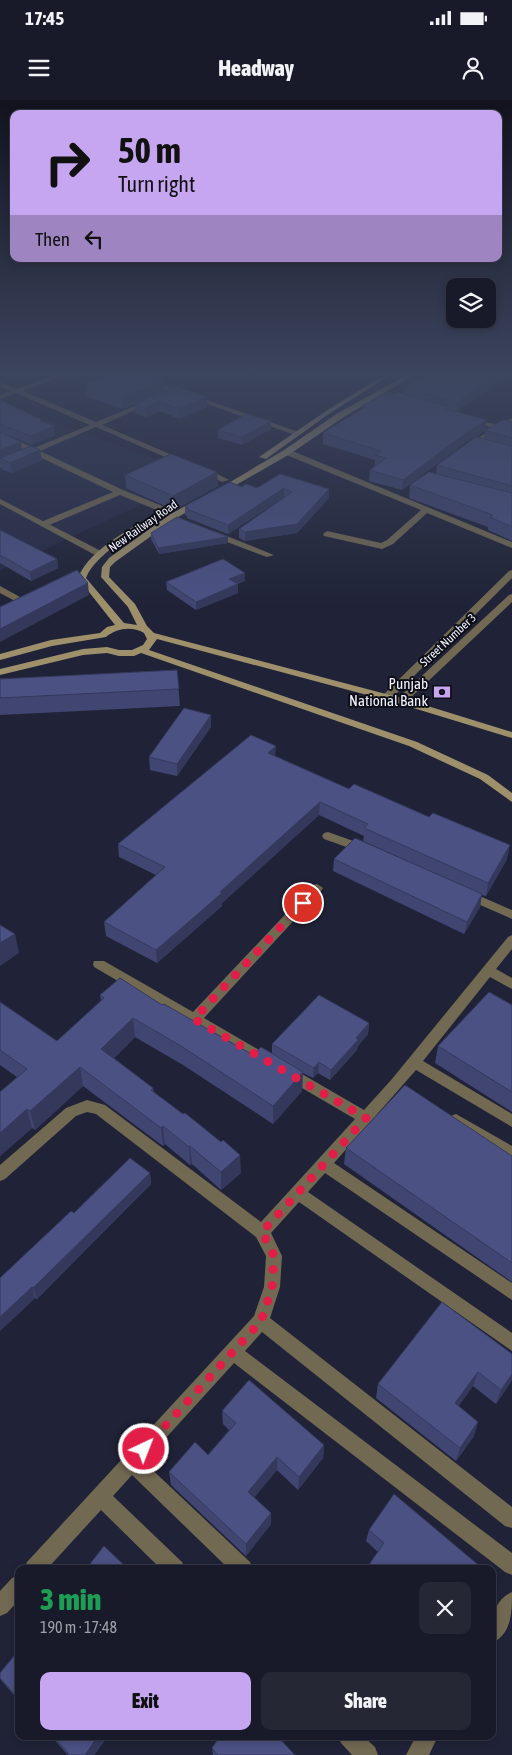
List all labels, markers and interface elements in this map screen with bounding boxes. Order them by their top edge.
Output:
text: 17:45 [25,7,64,29]
icon: menu [25,54,53,82]
icon: person [459,54,487,82]
text: Headway [218,55,294,81]
icon: right [35,130,100,195]
text: 50 m [118,130,181,170]
text: Turn right [118,171,195,197]
icon: left [80,225,108,253]
text: Then [35,228,70,250]
map controls [446,278,496,328]
button: layers [446,278,496,328]
street label: New Railway Road [106,497,180,555]
street label: Street Number 3 [417,611,479,669]
place label: Punjab National Bank [349,675,428,709]
bank icon: Punjab National Bank [432,682,452,702]
pin [282,882,324,924]
icon: arrive [289,889,317,917]
position arrow [117,1422,169,1474]
text: 3 min [40,1582,101,1616]
button: close [419,1582,471,1634]
text: 190 m · 17:48 [40,1618,117,1636]
button: Exit [40,1672,251,1730]
button: Share [261,1672,471,1730]

